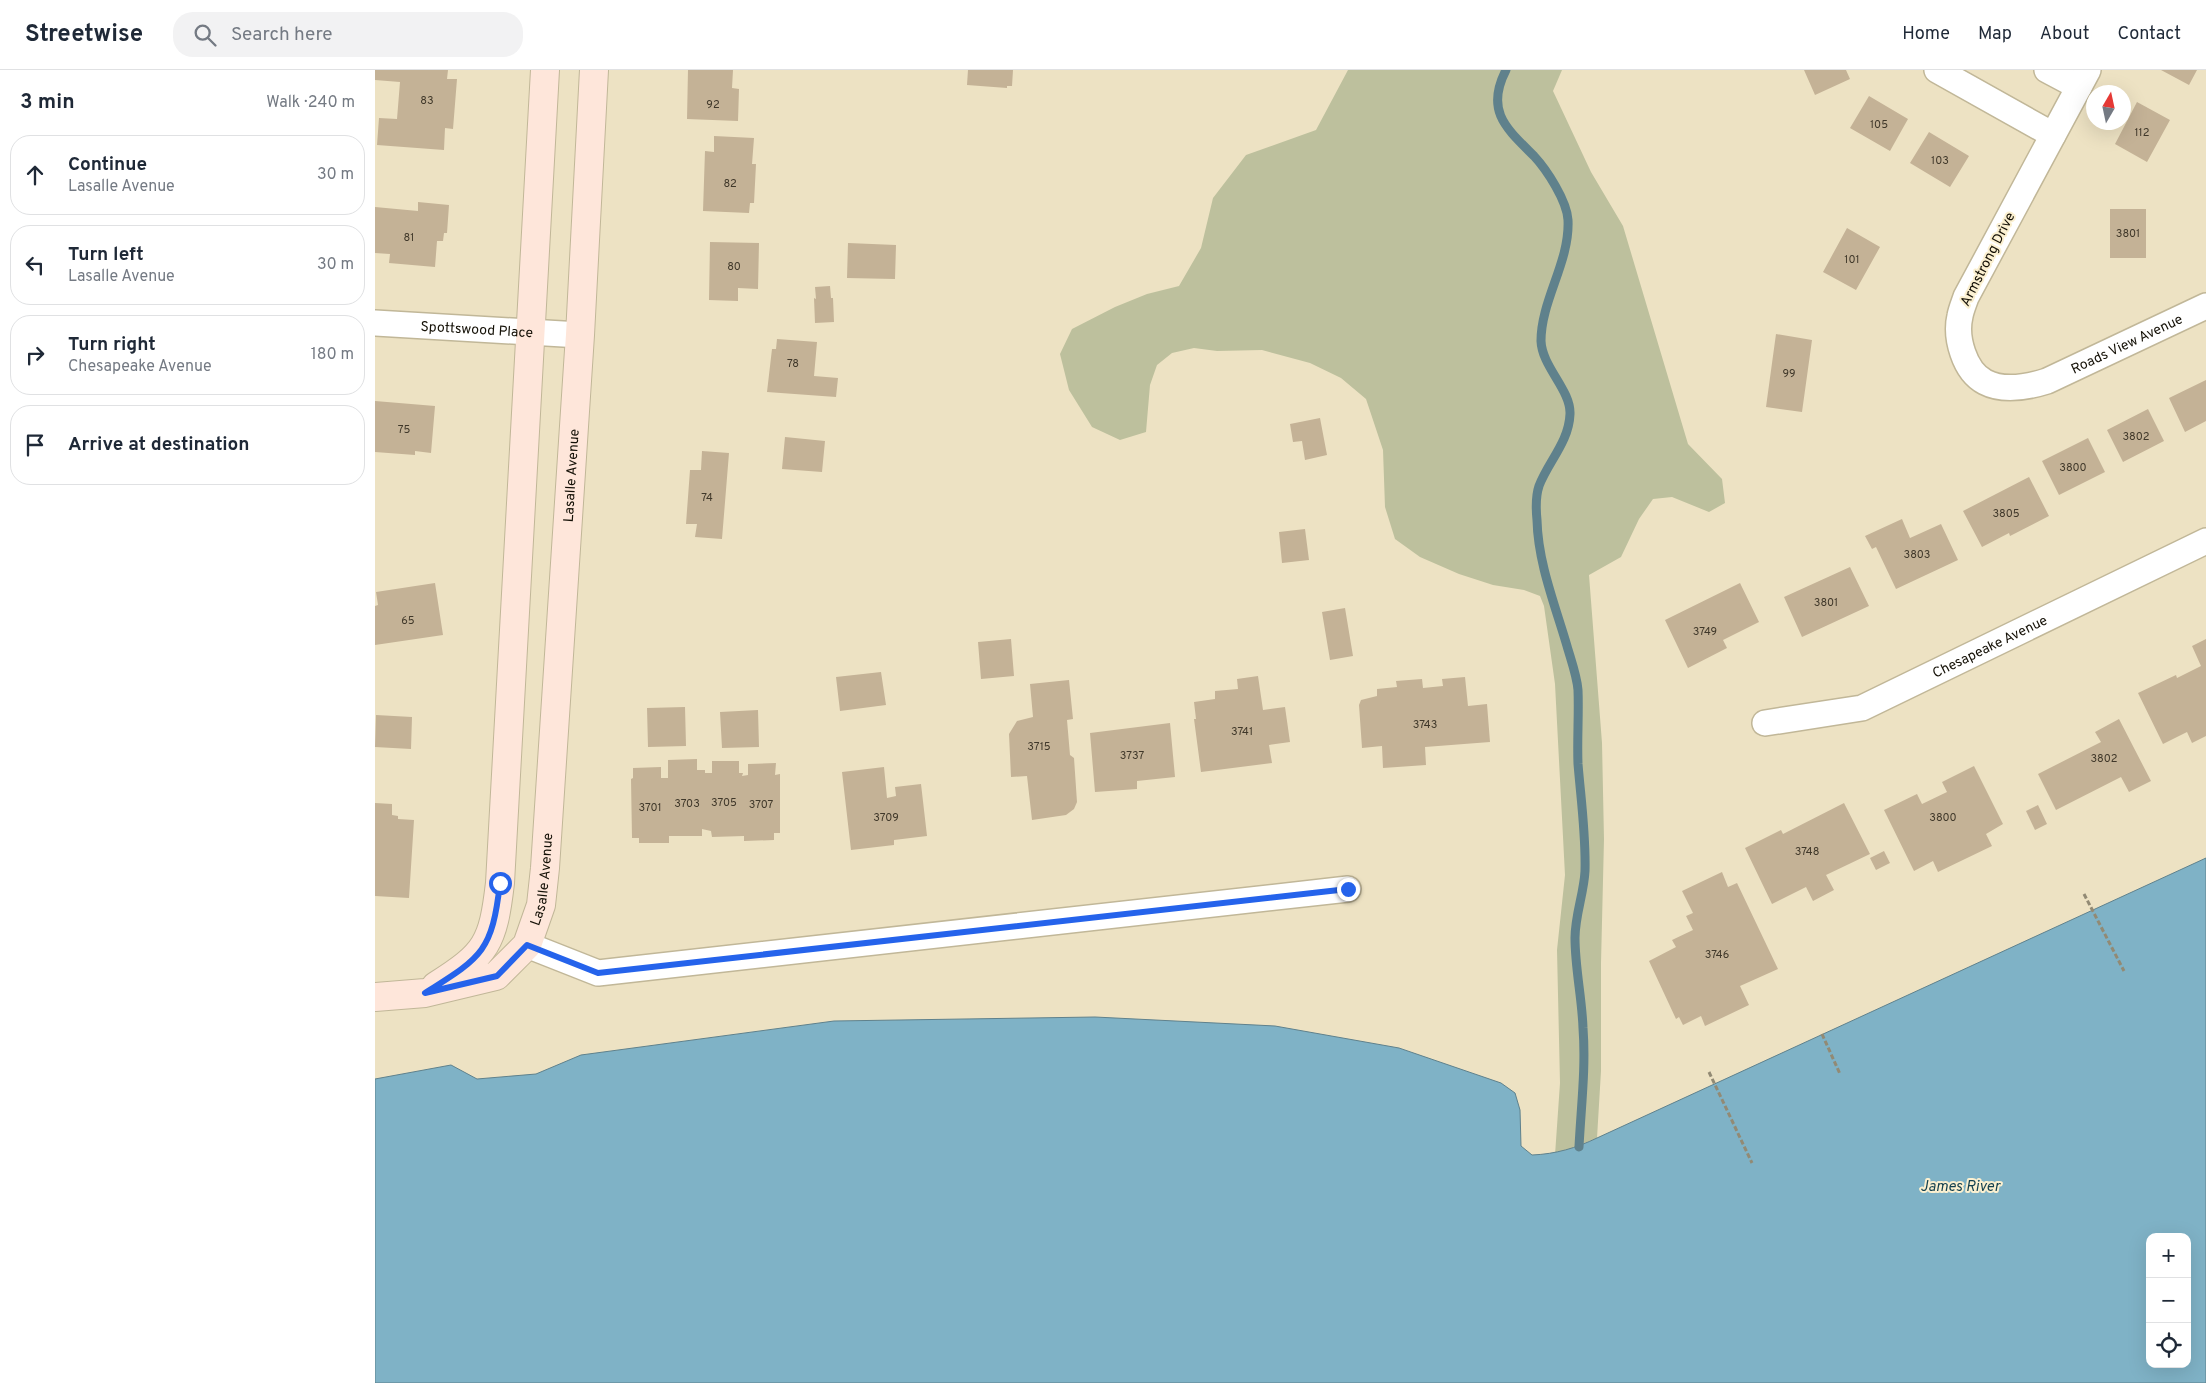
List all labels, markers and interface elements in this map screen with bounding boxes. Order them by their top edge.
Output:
search box [173,12,523,57]
text: Streetwise [25,20,143,50]
icon: search [191,21,219,49]
text: Search here [231,23,333,47]
text: Home [1902,23,1950,46]
text: Map [1978,23,2012,46]
text: About [2040,23,2089,46]
text: Contact [2117,23,2181,46]
north arrow [2086,85,2131,130]
text: 3 min [20,89,75,116]
text: Walk · 240 m [266,93,355,113]
house number: 83 [420,94,434,108]
house number: 92 [706,98,720,112]
house number: 105 [1870,118,1888,132]
house number: 112 [2135,126,2149,140]
text: Continue [68,153,147,177]
house number: 103 [1931,154,1949,168]
icon: ahead [21,161,49,189]
text: 30 m [317,165,354,185]
text: Lasalle Avenue [68,177,175,197]
house number: 82 [723,177,737,191]
street label: Armstrong Drive [1957,210,2019,310]
house number: 3801 [2116,227,2140,241]
house number: 81 [404,231,414,245]
text: Turn left [68,243,144,267]
icon: left [21,251,49,279]
house number: 101 [1844,253,1860,267]
text: 30 m [317,255,354,275]
house number: 80 [727,260,741,274]
text: Lasalle Avenue [68,267,175,287]
street label: Roads View Avenue [2069,311,2186,378]
street label: Spottswood Place [420,319,534,342]
text: Turn right [68,333,156,357]
icon: right [21,341,49,369]
text: 180 m [311,345,354,365]
text: Chesapeake Avenue [68,357,212,377]
house number: 78 [787,357,799,371]
house number: 99 [1782,367,1796,381]
house number: 75 [398,423,410,437]
street label: Lasalle Avenue [561,428,584,523]
house number: 3802 [2122,430,2150,444]
icon: arrive [21,431,49,459]
text: Arrive at destination [68,433,249,457]
house number: 3800 [2059,461,2087,475]
house number: 74 [701,491,713,505]
house number: 3805 [1992,507,2020,521]
house number: 3803 [1904,548,1930,562]
house number: 3801 [1814,596,1838,610]
street label: Chesapeake Avenue [1930,612,2051,682]
house number: 65 [401,614,415,628]
house number: 3749 [1693,625,1717,639]
house number: 3743 [1413,718,1437,732]
house number: 3741 [1231,725,1253,739]
house number: 3715 [1027,740,1051,754]
house number: 3737 [1120,749,1144,763]
house number: 3802 [2090,752,2118,766]
house number: 3705 [711,796,737,810]
house number: 3703 [674,797,700,811]
house number: 3707 [749,798,773,812]
house number: 3701 [638,801,662,815]
house number: 3709 [873,811,899,825]
house number: 3800 [1929,811,1957,825]
street label: Lasalle Avenue [527,832,557,928]
house number: 3748 [1795,845,1819,859]
route start [489,872,512,895]
route end [1337,878,1360,901]
house number: 3746 [1705,948,1729,962]
water label: James River [1920,1178,2001,1197]
map controls [2146,1233,2191,1368]
button: + [2146,1233,2191,1278]
button: − [2146,1278,2191,1323]
button: locate [2146,1323,2191,1368]

